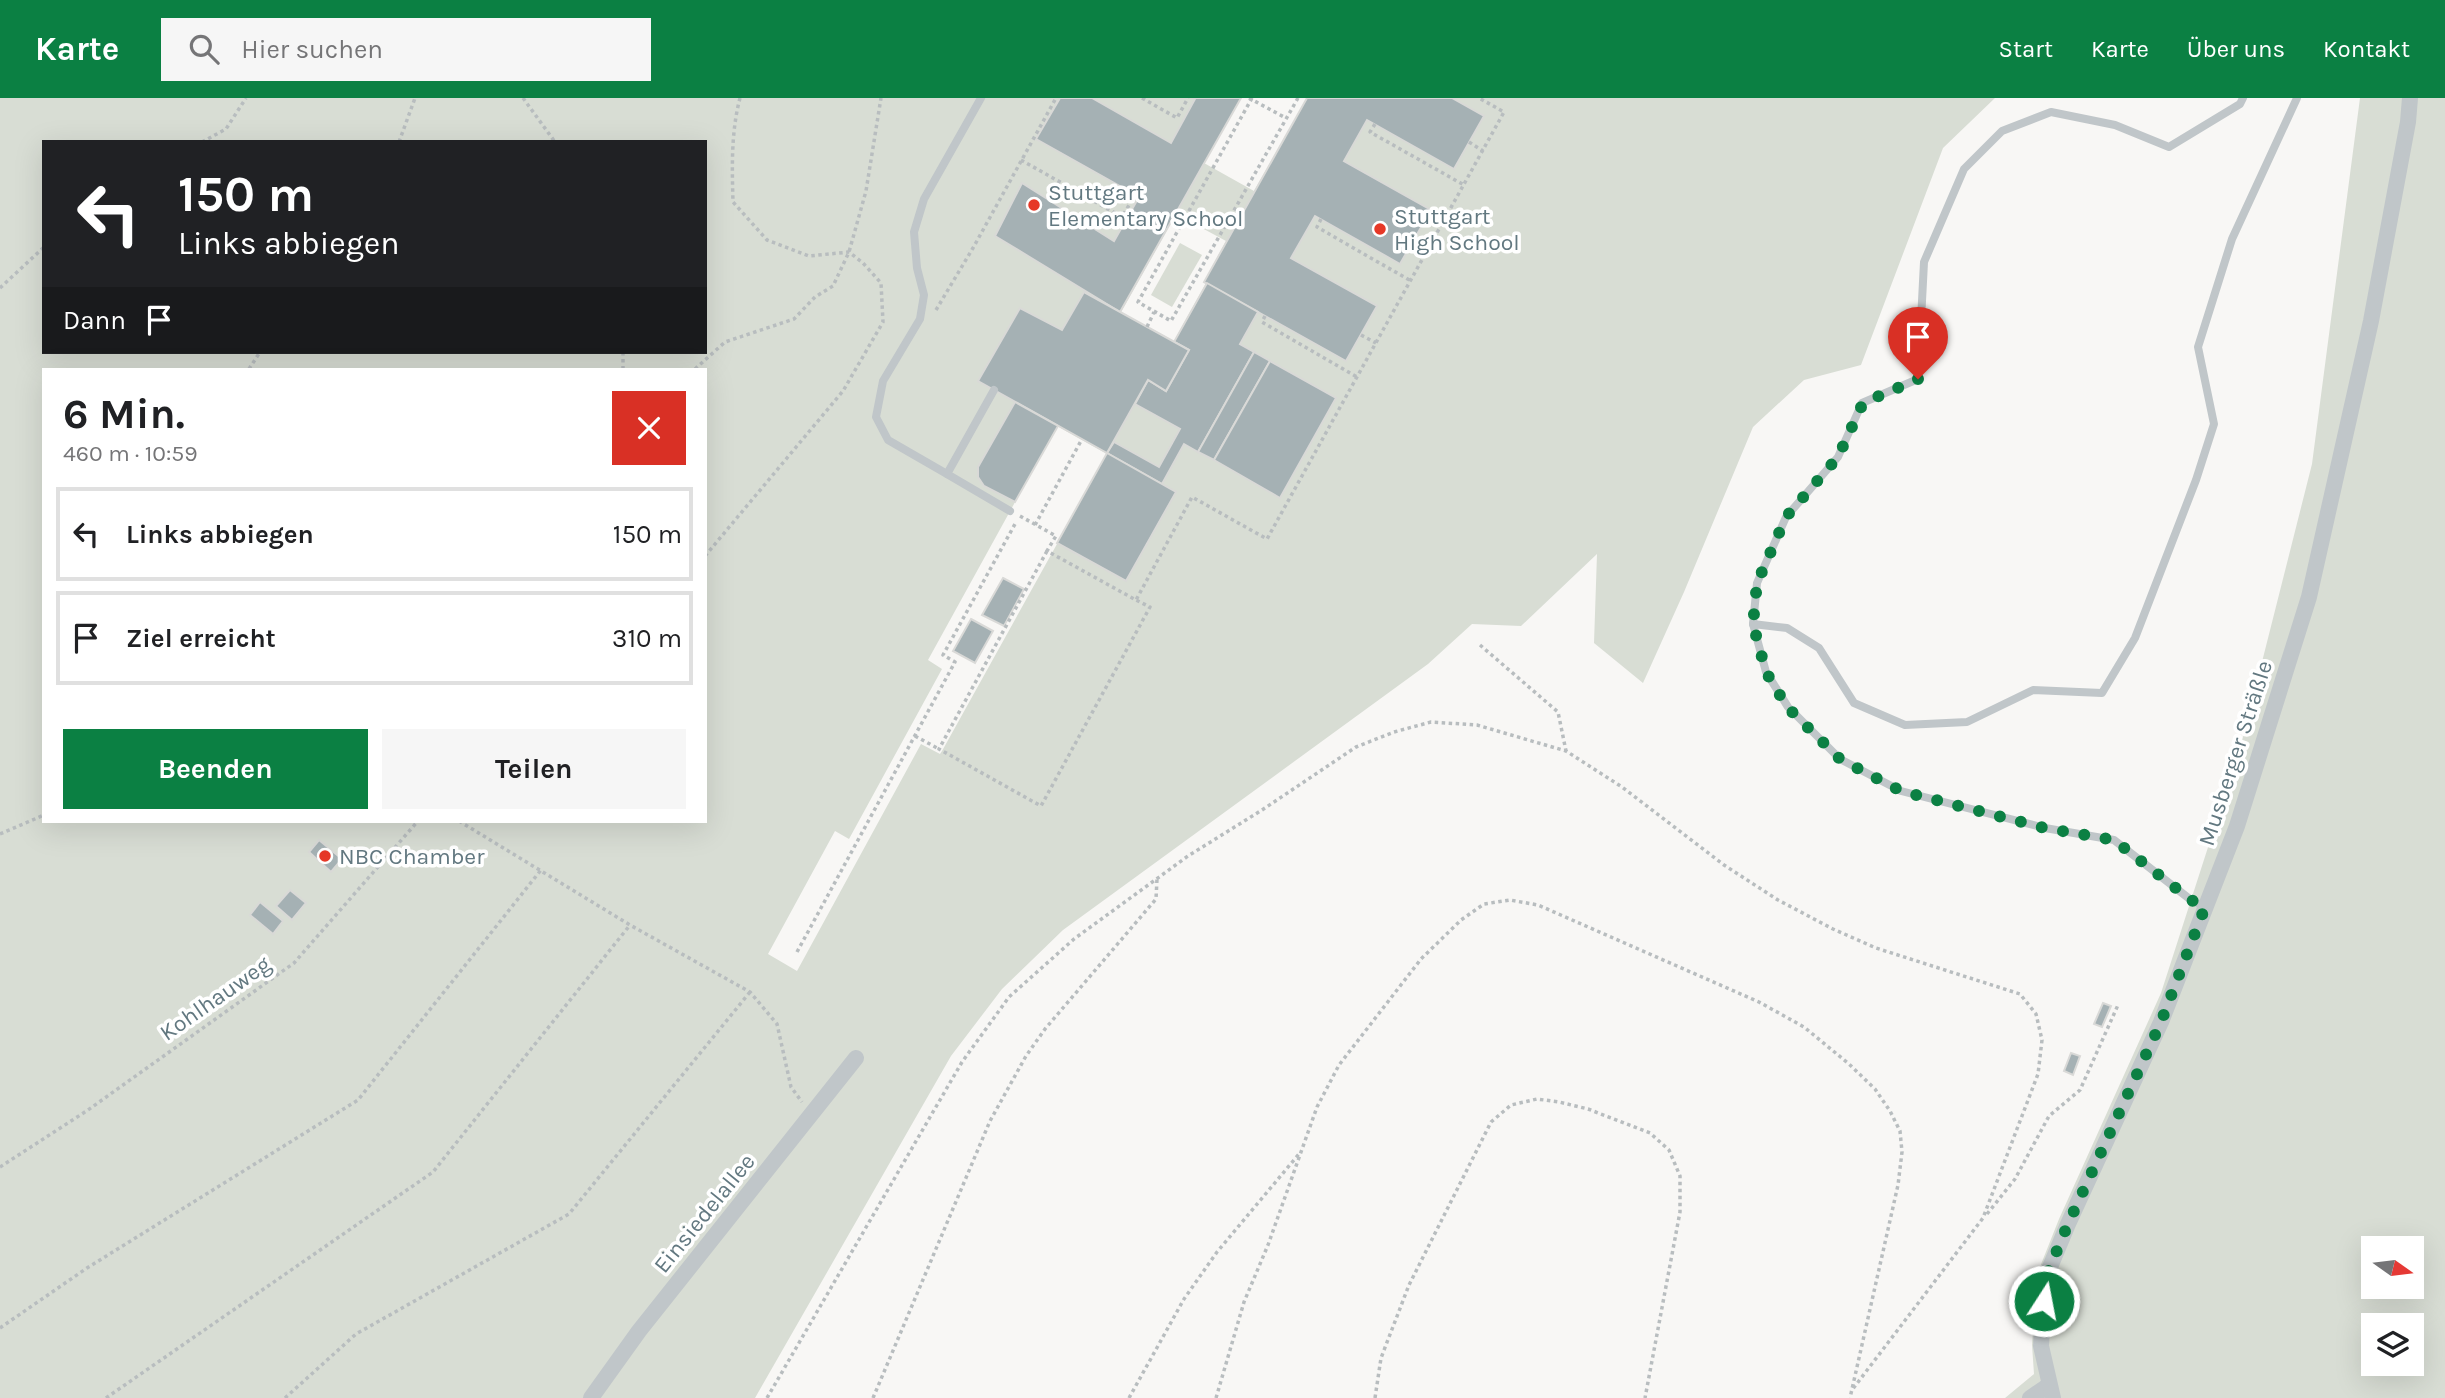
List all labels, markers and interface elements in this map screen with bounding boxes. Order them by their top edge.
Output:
search box [161,18,651,81]
text: Karte [35,30,119,68]
icon: search [185,30,223,68]
text: Hier suchen [241,34,383,65]
text: Start [1999,35,2053,63]
text: Karte [2091,35,2149,63]
text: Über uns [2187,35,2285,63]
text: Kontakt [2323,35,2410,63]
text: 150 m [178,166,314,223]
icon: left [63,168,154,259]
place label: Stuttgart Elementary School [1048,179,1243,232]
marker: Stuttgart Elementary School [1026,197,1042,213]
place label: Stuttgart High School [1394,203,1520,256]
marker: Stuttgart High School [1372,221,1388,237]
text: Links abbiegen [178,225,400,262]
icon: arrive [140,301,178,339]
text: Dann [63,305,126,336]
pin [1888,307,1948,379]
icon: arrive [1899,318,1937,356]
text: 6 Min. [63,389,185,439]
button: close [612,391,686,465]
text: 460 m · 10:59 [63,440,198,467]
icon: left [67,515,105,553]
text: Links abbiegen [126,519,314,550]
text: 150 m [613,519,682,550]
icon: arrive [67,619,105,657]
text: Ziel erreicht [126,623,276,654]
text: 310 m [612,623,682,654]
street label: Musberger Sträßle [2193,657,2278,849]
button: Beenden [63,729,368,809]
button: Teilen [382,729,686,809]
place label: NBC Chamber [339,843,485,870]
marker: NBC Chamber [317,848,333,864]
street label: Kohlhauweg [155,950,276,1046]
street label: Einsiedelallee [648,1148,761,1278]
north arrow [2361,1236,2424,1298]
map controls [2361,1236,2424,1376]
position arrow [2007,1264,2081,1338]
button: layers [2361,1313,2424,1376]

